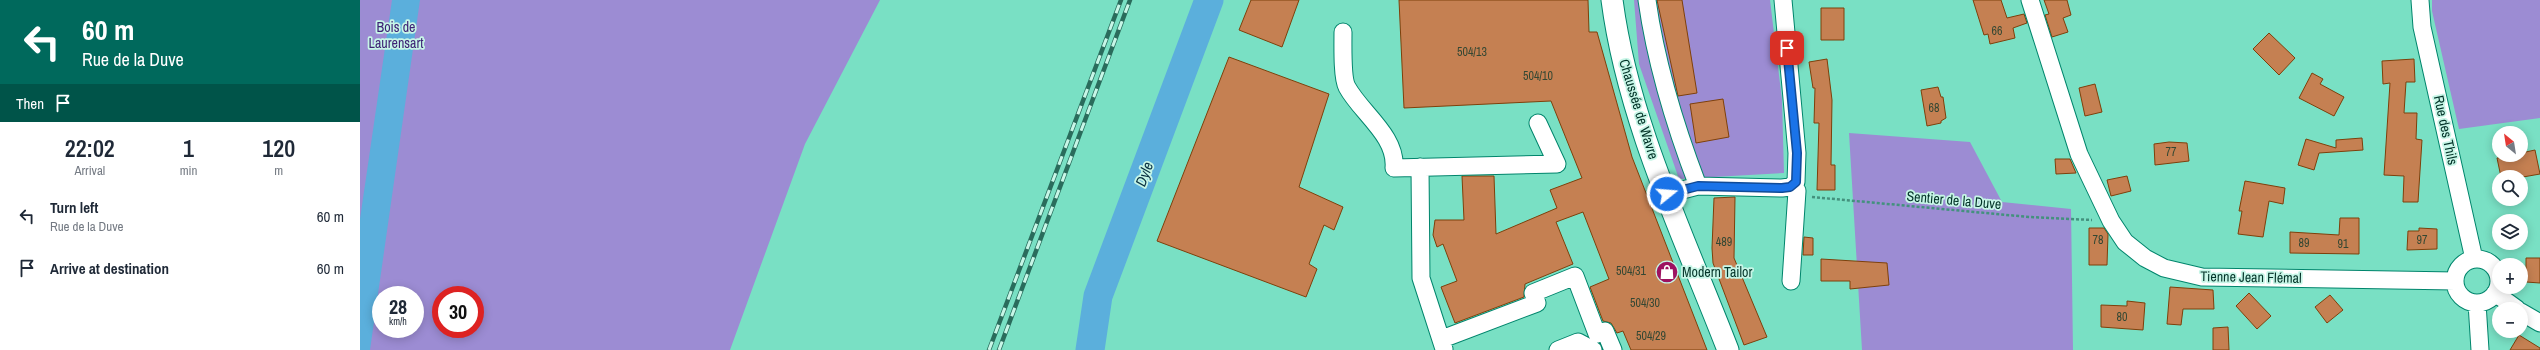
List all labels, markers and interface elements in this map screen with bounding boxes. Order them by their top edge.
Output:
text: 60 m [82,11,134,49]
icon: left [16,16,68,68]
park label: Bois de Laurensart [369,18,423,52]
house number: 66 [1992,23,2002,39]
pin [1770,31,1804,65]
icon: arrive [1776,37,1798,59]
house number: 504/13 [1457,44,1487,60]
text: Rue de la Duve [82,47,184,72]
street label: Chaussée de Wavre [1615,57,1663,161]
house number: 504/10 [1523,68,1553,84]
icon: arrive [52,92,74,114]
text: Then [16,93,44,114]
street label: Rue des Thils [2430,94,2462,167]
house number: 68 [1929,100,1939,116]
north arrow [2492,126,2528,162]
map controls [2492,126,2528,338]
text: 22:02 [65,132,115,164]
text: 1 [183,132,194,164]
text: 120 [262,132,295,164]
house number: 77 [2166,144,2177,160]
water label: Dyle [1130,159,1158,189]
text: Arrival [74,162,105,179]
text: min [180,162,197,179]
text: m [274,162,283,179]
button: search [2492,170,2528,206]
position arrow [1646,173,1688,215]
street label: Sentier de la Duve [1906,187,2002,213]
text: Turn left [50,197,98,218]
icon: left [16,205,38,227]
text: 60 m [317,206,344,227]
button: layers [2492,214,2528,250]
text: Rue de la Duve [50,218,123,235]
house number: 78 [2093,232,2103,248]
house number: 97 [2417,232,2428,248]
house number: 489 [1716,234,1732,250]
house number: 89 [2299,235,2309,251]
house number: 91 [2338,236,2349,252]
icon: arrive [16,257,38,279]
text: Arrive at destination [50,258,169,279]
text: 60 m [317,258,344,279]
button: + [2492,258,2528,294]
shop icon: Modern Tailor [1654,259,1680,285]
house number: 504/31 [1616,263,1647,279]
place label: Modern Tailor [1682,263,1752,281]
street label: Tienne Jean Flémal [2200,267,2302,287]
speed limit sign: 30 [432,286,484,338]
text: 28 [389,293,407,320]
house number: 504/30 [1630,295,1660,311]
button: − [2492,302,2528,338]
house number: 80 [2117,309,2127,325]
text: km/h [389,315,407,328]
house number: 504/29 [1636,328,1666,344]

